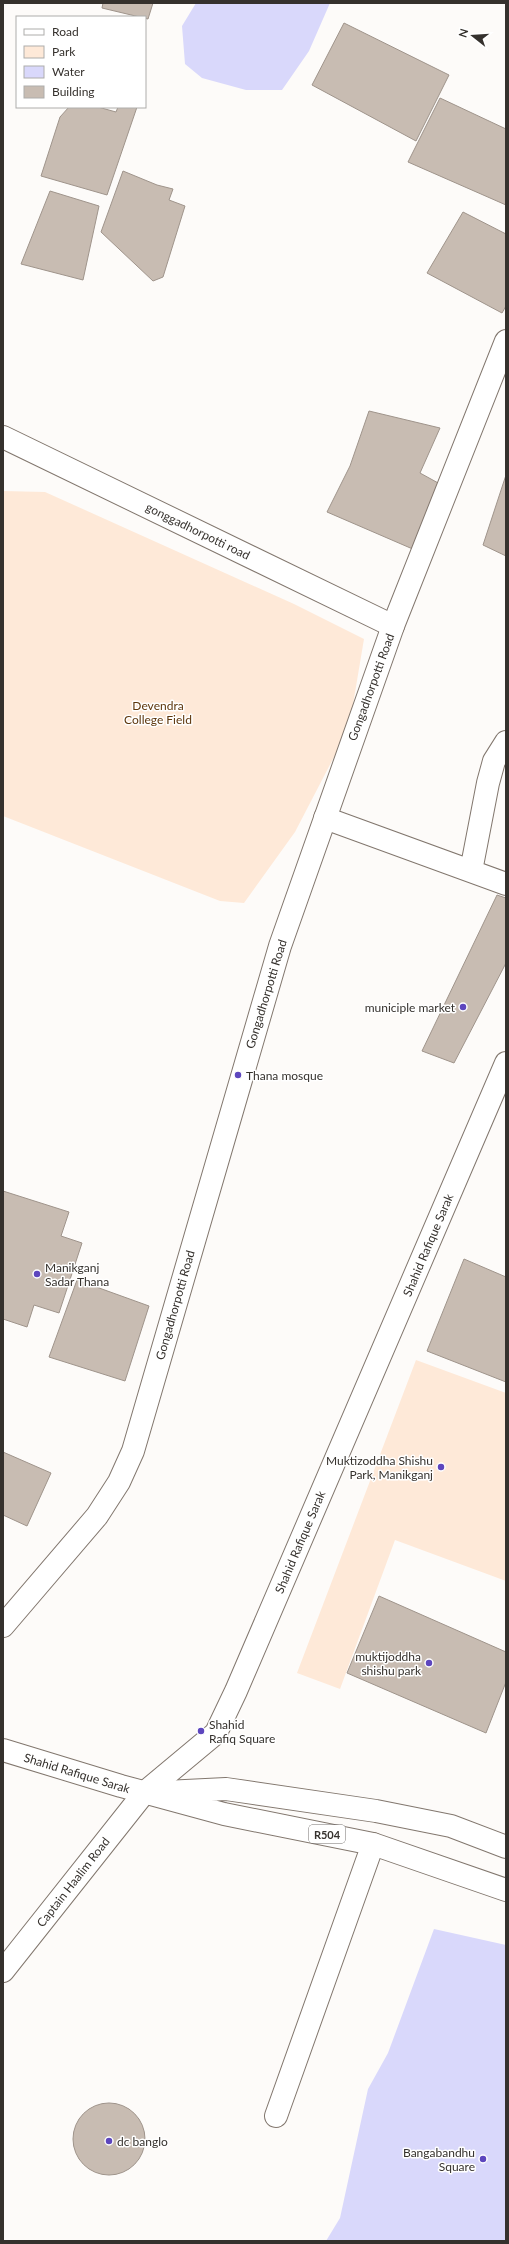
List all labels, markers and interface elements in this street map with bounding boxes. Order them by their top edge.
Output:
legend [16,16,146,108]
north arrow [453,16,493,56]
text: Road [52,24,79,39]
text: N [456,27,470,39]
text: Park [52,44,76,59]
text: Water [52,64,85,79]
text: Building [52,84,95,99]
street label: gonggadhorpotti road [144,499,252,563]
street label: Gongadhorpotti Road [345,631,397,743]
park label: Devendra College Field [124,698,192,727]
street label: Gongadhorpotti Road [242,938,290,1050]
place label: municiple market [365,1000,456,1015]
marker: municiple market [458,1002,468,1012]
place label: Thana mosque [246,1068,323,1083]
marker: Thana mosque [233,1070,243,1080]
street label: Shahid Rafique Sarak [400,1191,457,1299]
street label: Gongadhorpotti Road [152,1248,198,1362]
place label: Manikganj Sadar Thana [45,1260,109,1289]
marker: Manikganj Sadar Thana [32,1269,42,1279]
place label: Muktizoddha Shishu Park, Manikganj [326,1453,433,1482]
marker: Muktizoddha Shishu Park, Manikganj [436,1462,446,1472]
street label: Shahid Rafique Sarak [272,1488,329,1596]
place label: muktijoddha shishu park [355,1649,422,1678]
marker: muktijoddha shishu park [424,1658,434,1668]
place label: Shahid Rafiq Square [209,1717,275,1746]
marker: Shahid Rafiq Square [196,1726,206,1736]
street label: Shahid Rafique Sarak [22,1750,133,1797]
road number: R504 [309,1825,345,1843]
street label: Captain Haalim Road [33,1834,113,1930]
place label: dc banglo [117,2134,168,2149]
marker: dc banglo [104,2136,114,2146]
place label: Bangabandhu Square [403,2145,475,2174]
marker: Bangabandhu Square [478,2154,488,2164]

